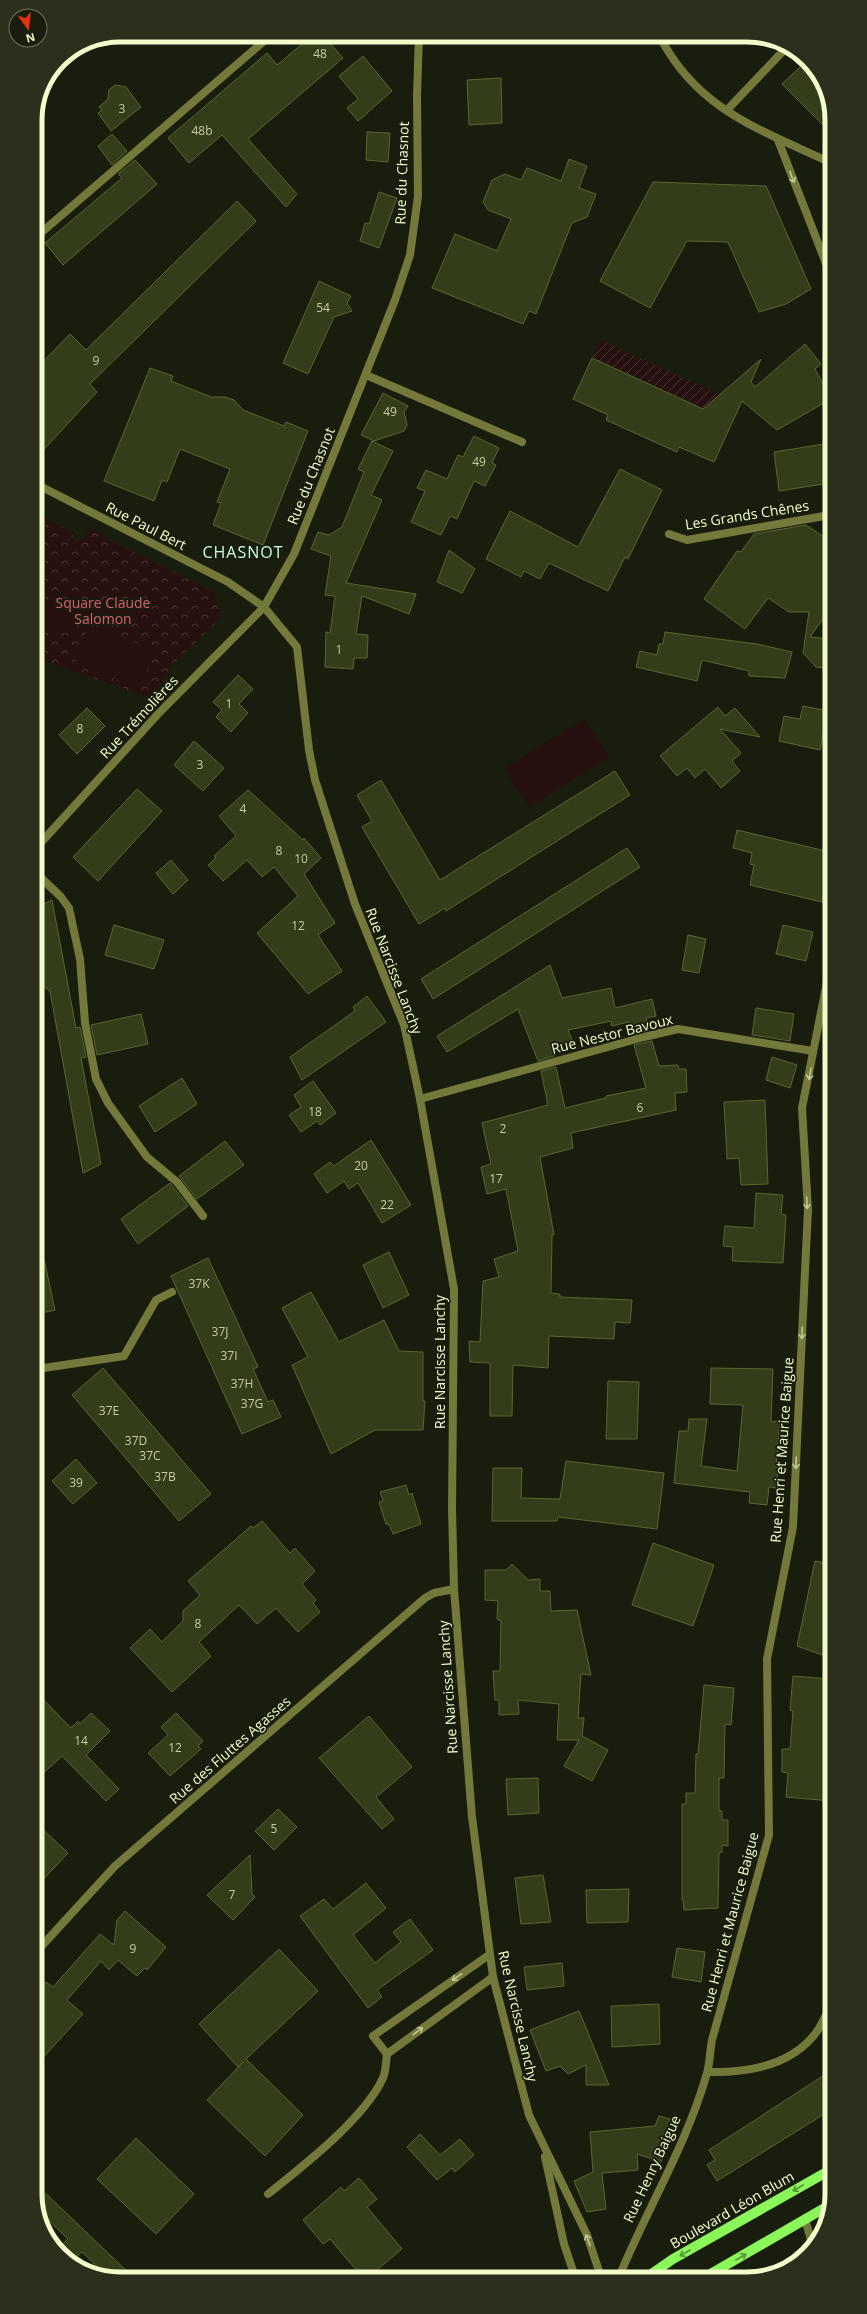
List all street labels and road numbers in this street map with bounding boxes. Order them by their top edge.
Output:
street label: Rue du Chasnot [390,121,413,225]
street label: Rue du Chasnot [282,424,339,527]
street label: Les Grands Chênes [684,495,810,534]
street label: Rue Paul Bert [103,497,190,554]
street label: Rue Trémolières [95,671,182,762]
street label: Rue Narcisse Lanchy [362,905,428,1038]
street label: Rue Nestor Bavoux [549,1009,675,1058]
street label: Rue Narcisse Lanchy [430,1294,449,1429]
street label: Rue Henri et Maurice Baigue [766,1357,797,1543]
street label: Rue Narcisse Lanchy [433,1619,462,1754]
street label: Rue des Fluttes Agasses [165,1691,295,1808]
street label: Rue Henri et Maurice Baigue [696,1830,763,2014]
street label: Rue Narcisse Lanchy [494,1949,543,2084]
street label: Rue Henry Baigue [618,2112,685,2225]
street label: Boulevard Léon Blum [666,2166,797,2253]

